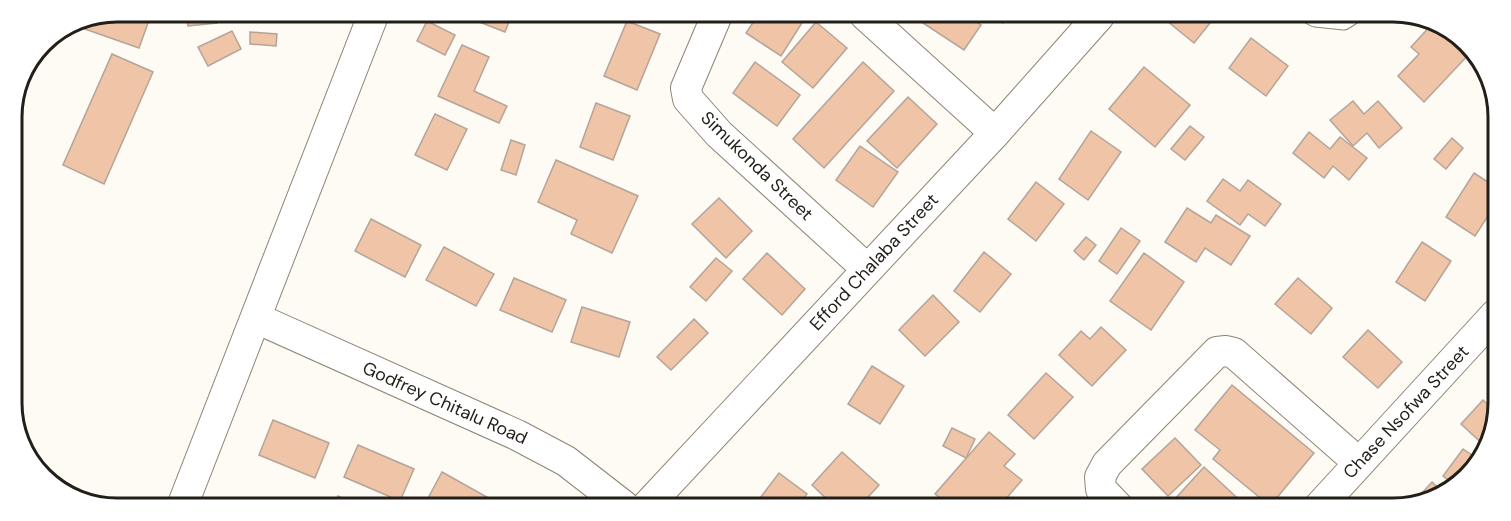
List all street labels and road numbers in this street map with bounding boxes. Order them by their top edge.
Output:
street label: Simukonda Street [696,106,818,226]
street label: Efford Chalaba Street [804,188,944,336]
street label: Chase Nsofwa Street [1338,340,1474,484]
street label: Godfrey Chitalu Road [359,356,531,450]

